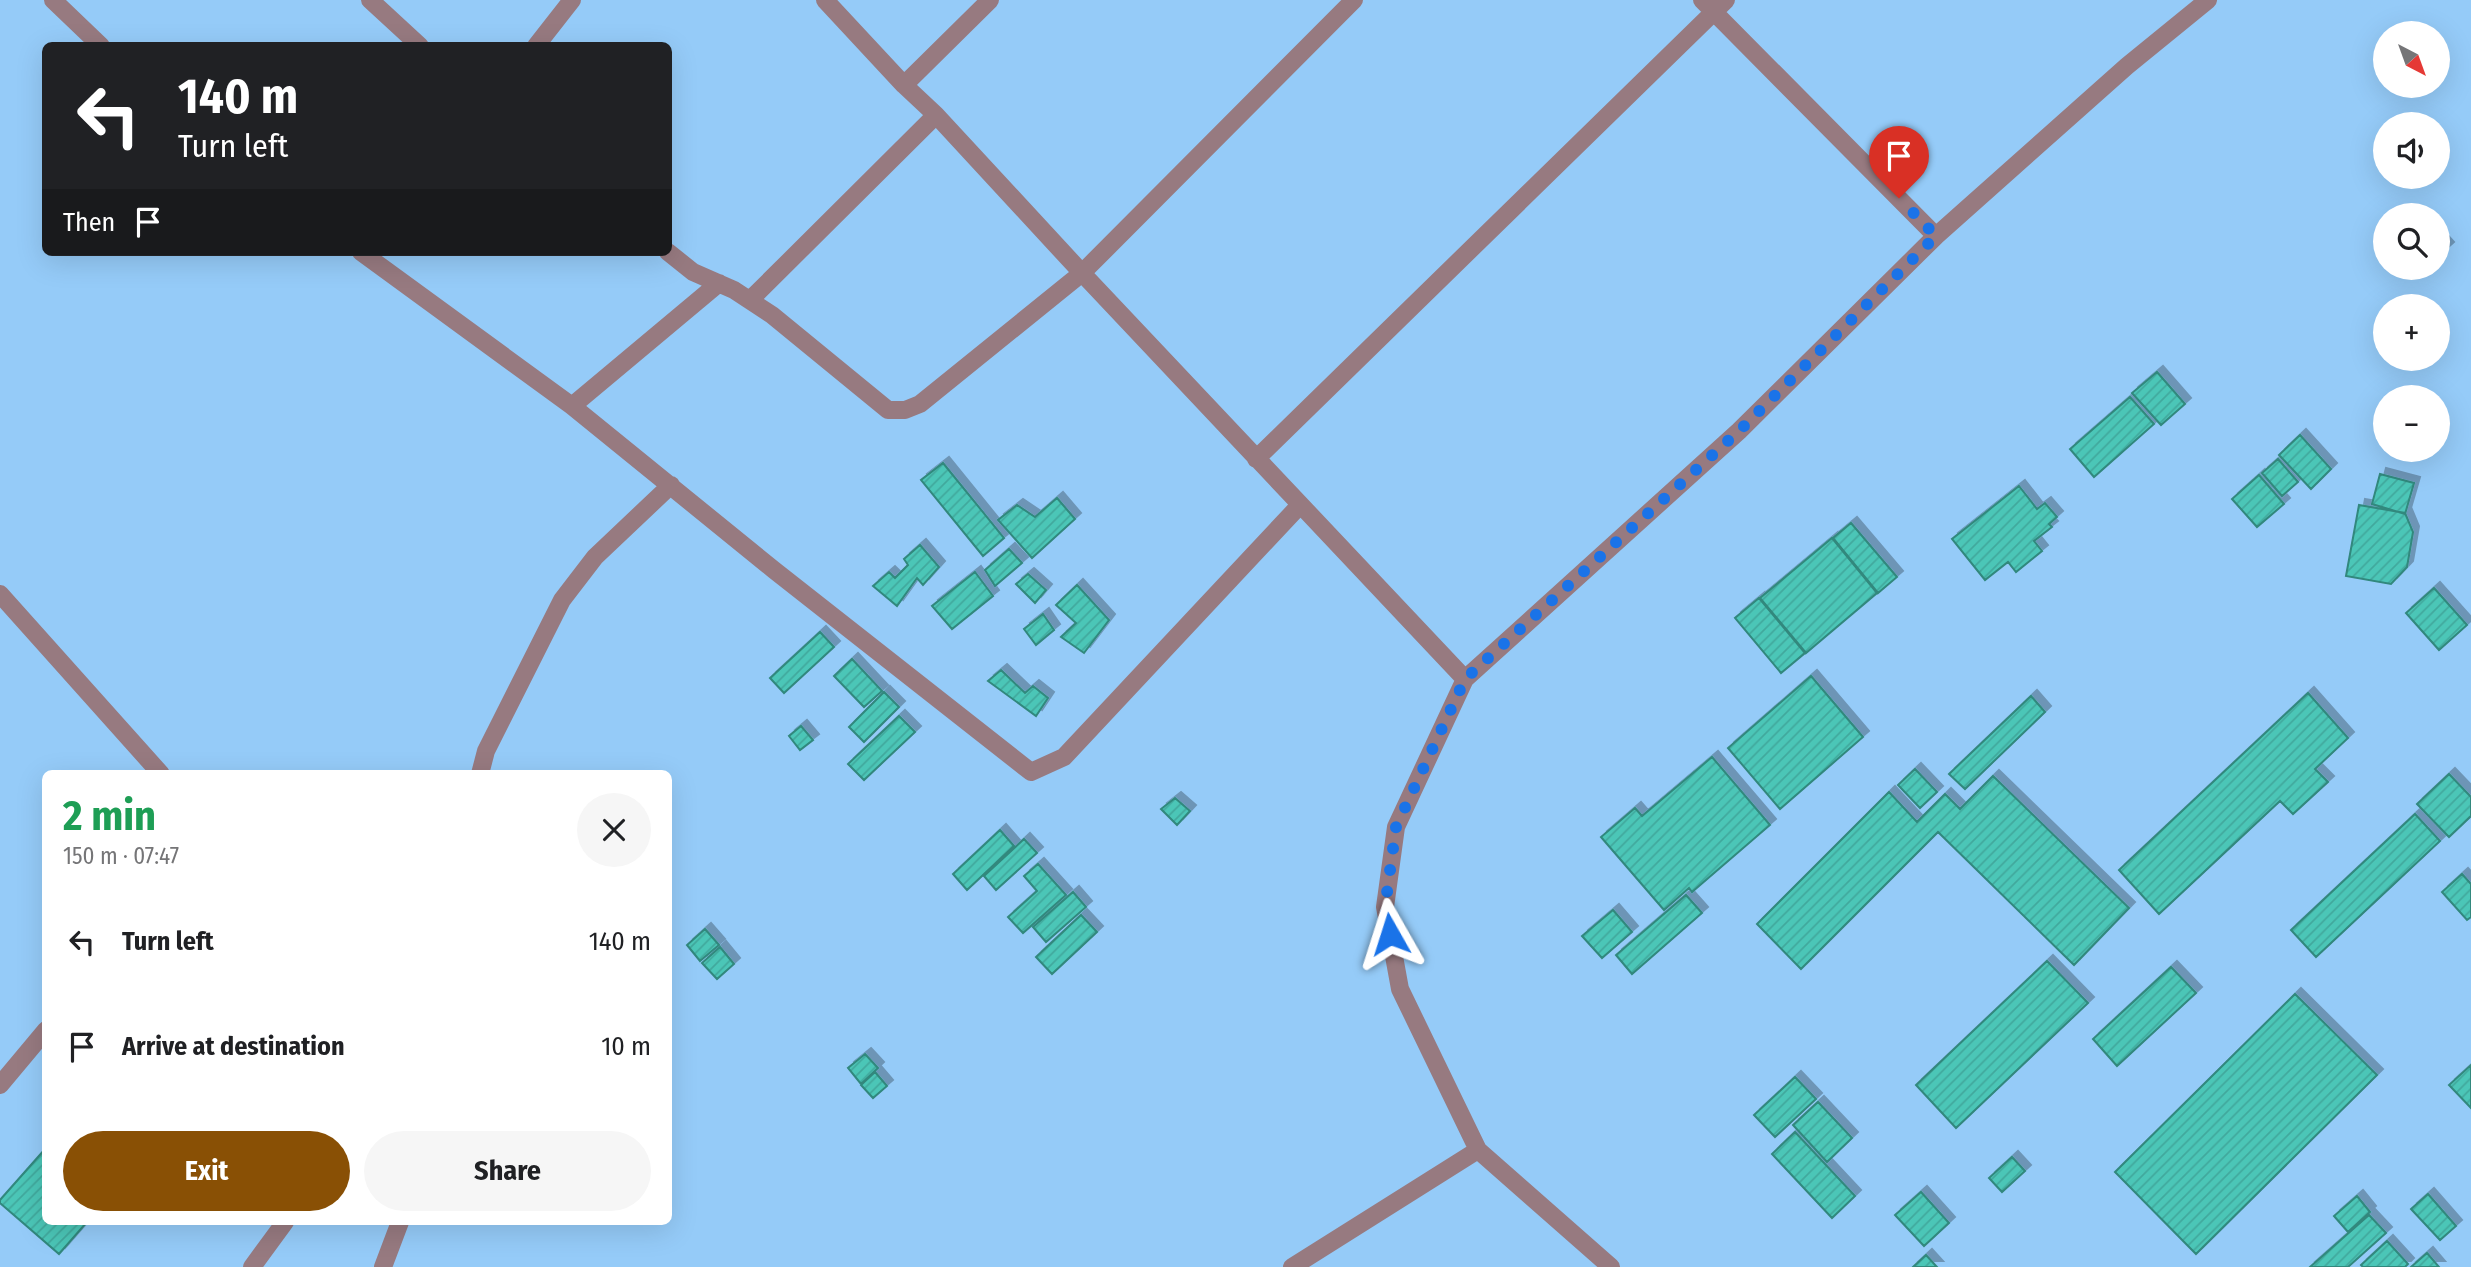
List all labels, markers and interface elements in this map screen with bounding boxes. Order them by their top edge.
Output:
north arrow [2373,21,2450,98]
map controls [2373,21,2450,462]
text: 140 m [178,67,298,126]
icon: left [63,70,154,161]
button: sound [2373,112,2450,189]
pin [1869,126,1929,198]
text: Turn left [178,127,288,165]
icon: arrive [1880,137,1918,175]
icon: arrive [129,203,167,241]
button: search [2373,203,2450,280]
text: Then [63,207,115,238]
button: + [2373,294,2450,371]
button: − [2373,385,2450,462]
text: 2 min [63,791,156,841]
button: close [577,793,651,867]
text: 150 m · 07:47 [63,842,179,870]
position arrow [1353,897,1427,971]
icon: left [63,923,101,961]
text: Turn left [122,926,214,957]
text: 140 m [589,926,651,957]
icon: arrive [63,1028,101,1066]
text: Arrive at destination [122,1031,345,1062]
text: 10 m [601,1031,651,1062]
button: Exit [63,1131,350,1211]
button: Share [364,1131,651,1211]

